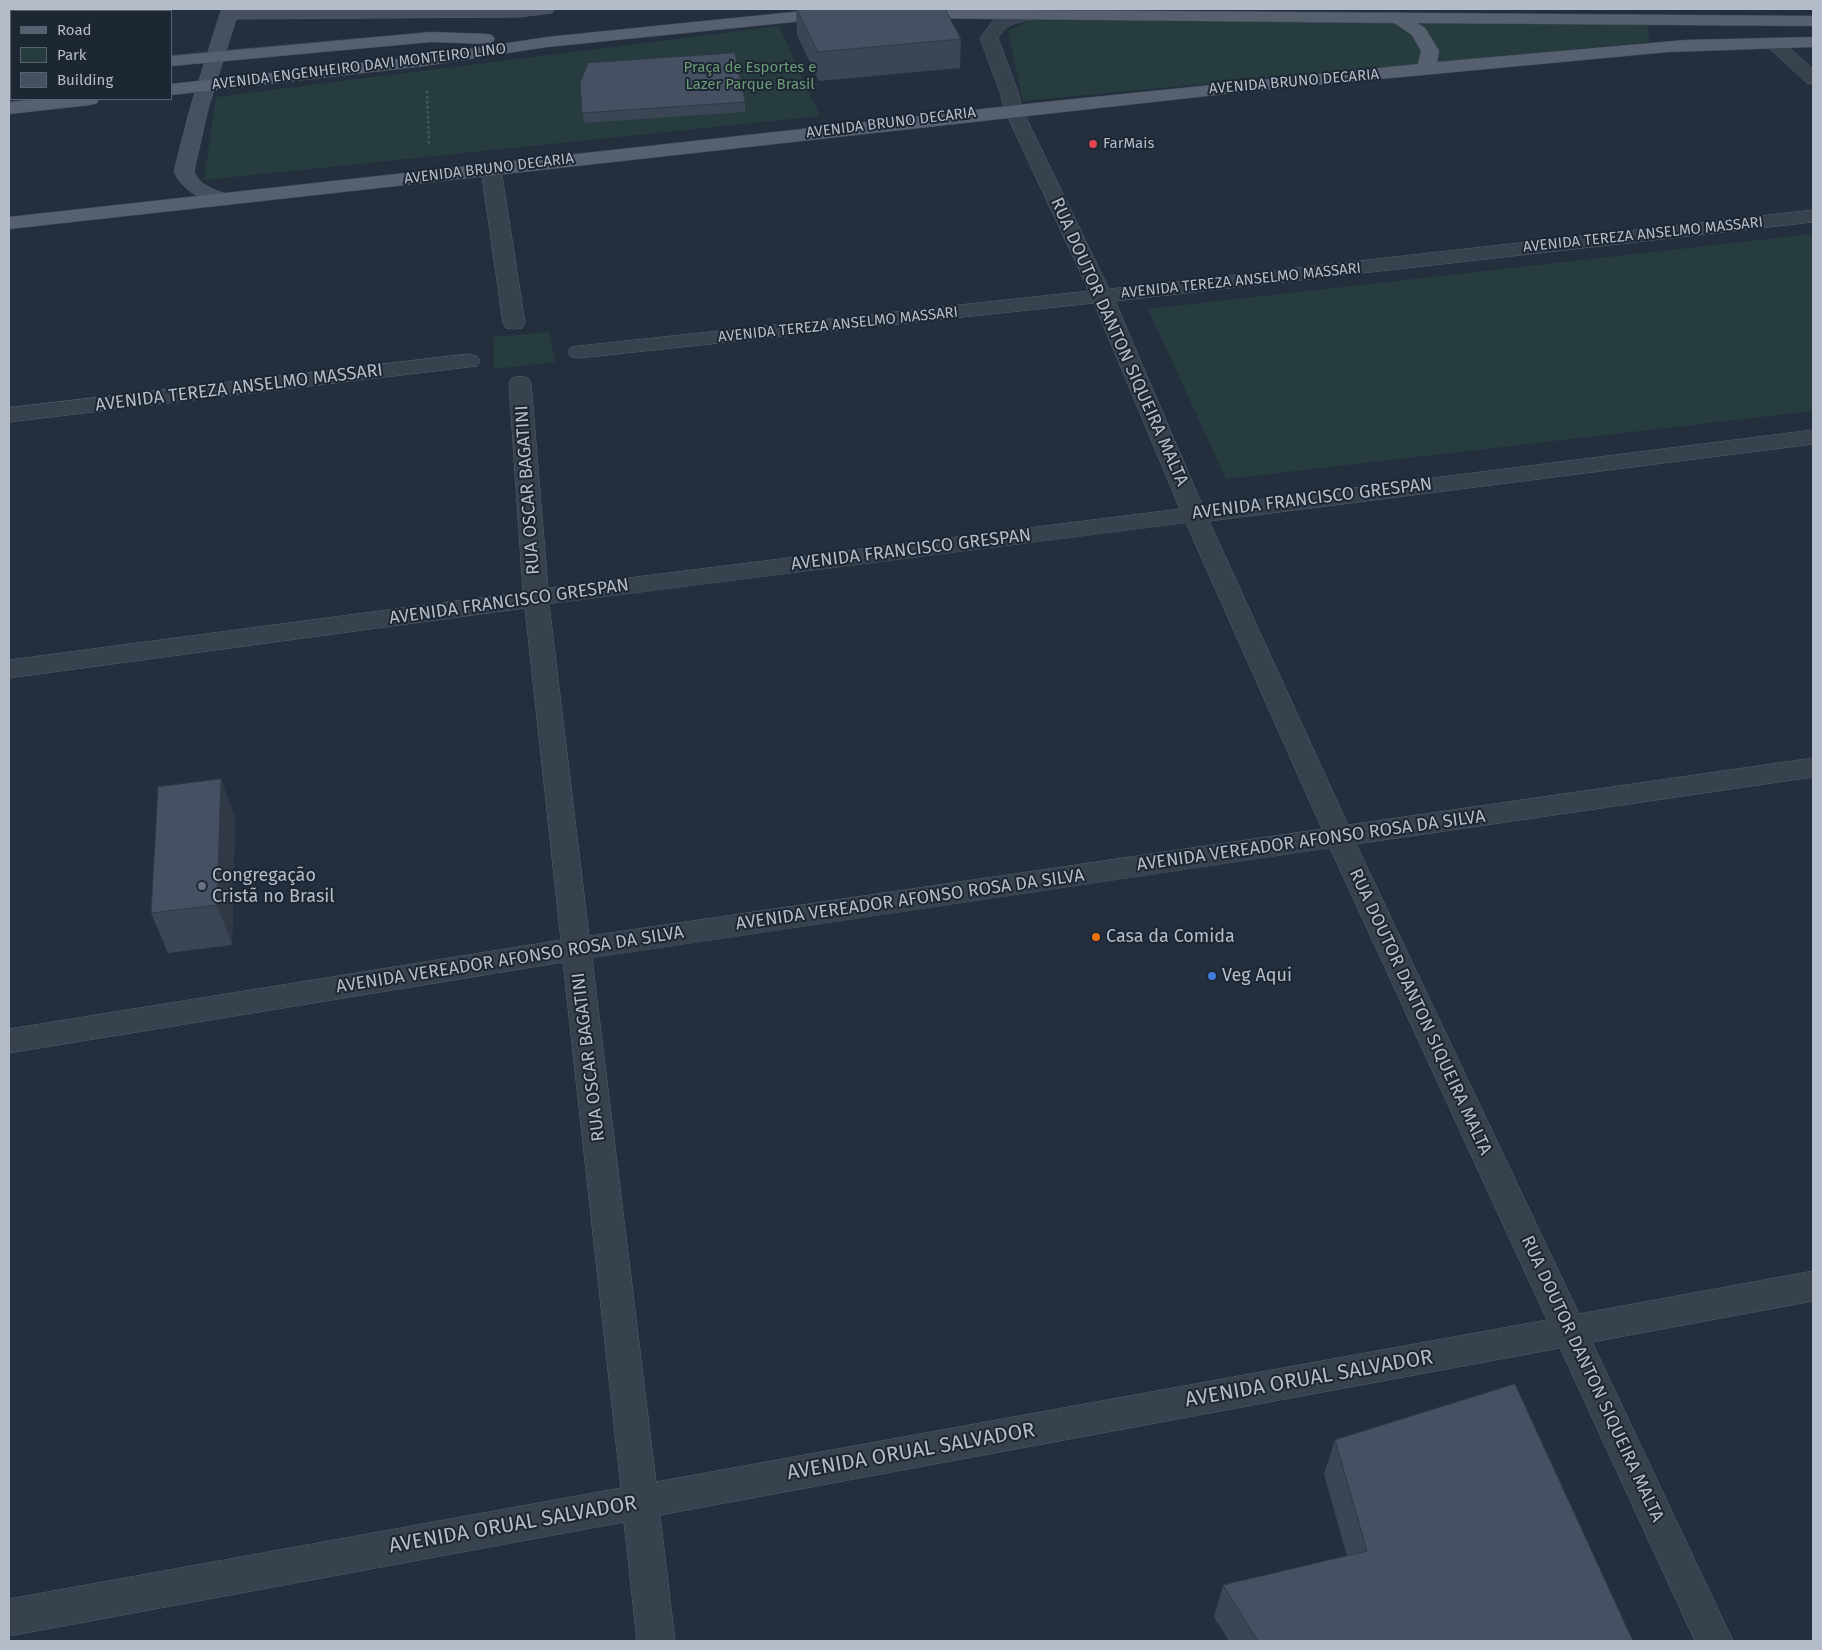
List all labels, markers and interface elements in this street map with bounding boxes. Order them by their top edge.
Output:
legend [10,10,172,100]
text: Road [57,21,92,39]
street label: AVENIDA ENGENHEIRO DAVI MONTEIRO LINO [211,40,507,94]
text: Park [57,46,87,64]
park label: Praça de Esportes e Lazer Parque Brasil [683,59,817,94]
street label: AVENIDA BRUNO DECARIA [1208,66,1380,98]
text: Building [57,71,113,89]
street label: AVENIDA BRUNO DECARIA [805,104,977,142]
place label: FarMais [1103,135,1154,153]
marker: FarMais [1087,138,1099,150]
street label: AVENIDA BRUNO DECARIA [403,150,575,188]
street label: RUA DOUTOR DANTON SIQUEIRA MALTA [1045,194,1193,490]
street label: AVENIDA TEREZA ANSELMO MASSARI [1522,213,1764,257]
street label: AVENIDA TEREZA ANSELMO MASSARI [1120,259,1362,303]
street label: AVENIDA TEREZA ANSELMO MASSARI [717,303,959,347]
street label: AVENIDA TEREZA ANSELMO MASSARI [94,360,384,416]
street label: RUA OSCAR BAGATINI [511,405,545,575]
street label: AVENIDA FRANCISCO GRESPAN [1191,474,1433,524]
street label: AVENIDA FRANCISCO GRESPAN [790,525,1032,575]
street label: AVENIDA FRANCISCO GRESPAN [388,574,630,630]
street label: AVENIDA VEREADOR AFONSO ROSA DA SILVA [1135,806,1487,876]
place label: Congregação Cristã no Brasil [212,865,335,908]
street label: AVENIDA VEREADOR AFONSO ROSA DA SILVA [734,865,1086,935]
street label: RUA DOUTOR DANTON SIQUEIRA MALTA [1344,865,1496,1159]
marker: Congregação Cristã no Brasil [196,880,208,892]
street label: AVENIDA VEREADOR AFONSO ROSA DA SILVA [335,922,685,998]
place label: Casa da Comida [1106,926,1235,948]
marker: Casa da Comida [1090,931,1102,943]
place label: Veg Aqui [1222,965,1292,987]
marker: Veg Aqui [1206,970,1218,982]
street label: RUA OSCAR BAGATINI [568,971,610,1143]
street label: RUA DOUTOR DANTON SIQUEIRA MALTA [1516,1232,1668,1526]
street label: AVENIDA ORUAL SALVADOR [1183,1345,1435,1413]
street label: AVENIDA ORUAL SALVADOR [785,1418,1037,1486]
street label: AVENIDA ORUAL SALVADOR [387,1491,639,1559]

